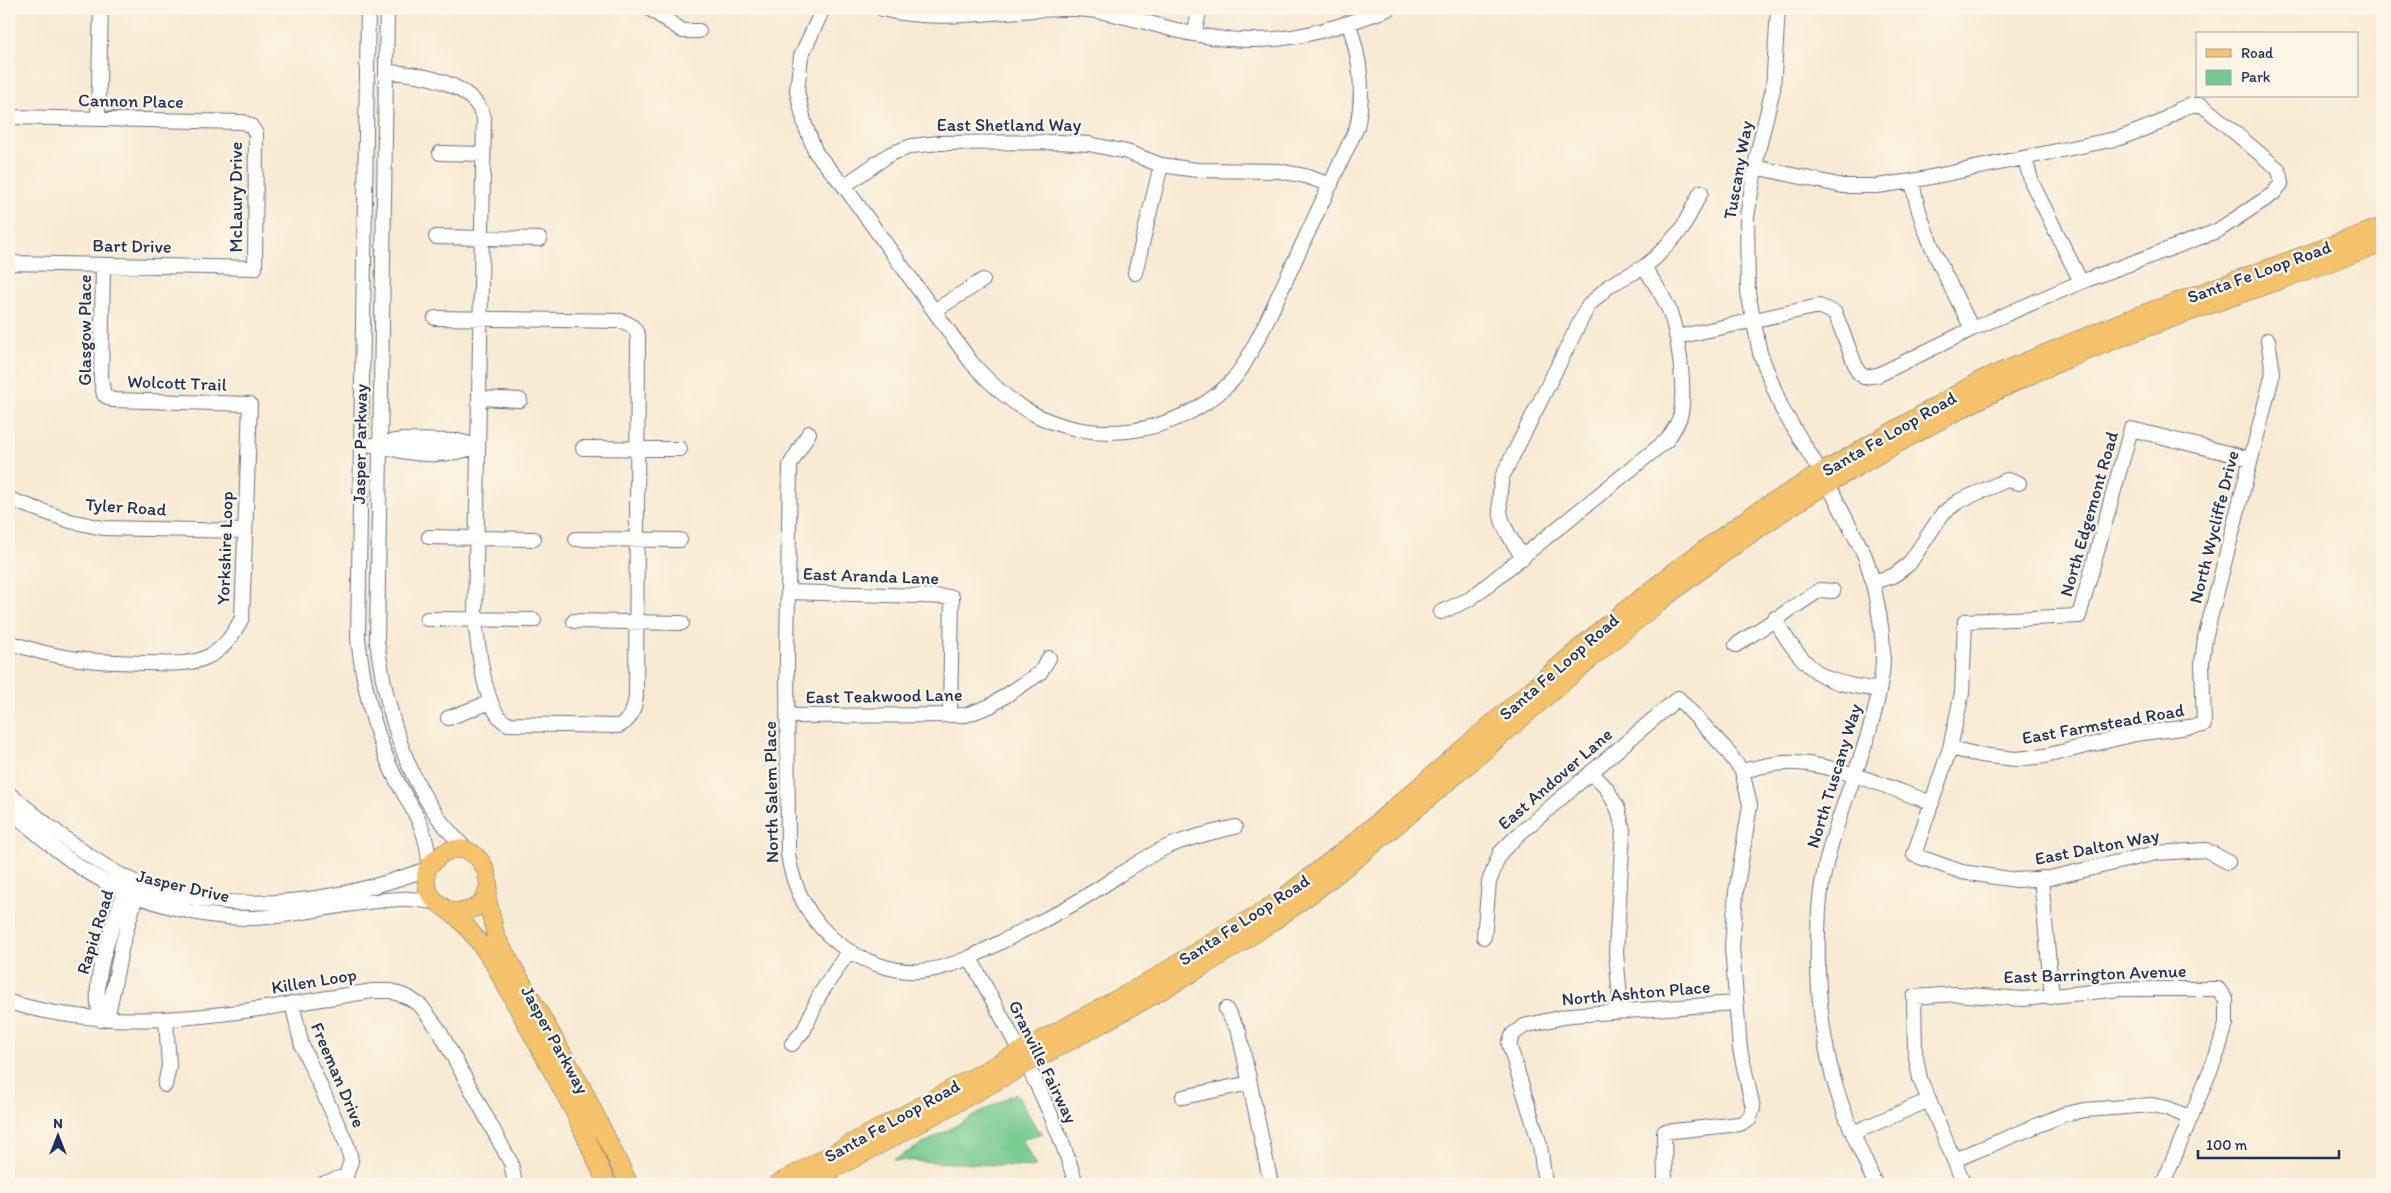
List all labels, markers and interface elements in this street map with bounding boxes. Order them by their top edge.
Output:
legend [2196,32,2358,98]
text: Road [2241,44,2274,62]
text: Park [2241,68,2271,86]
street label: Cannon Place [78,89,184,113]
street label: East Shetland Way [937,114,1082,136]
street label: Tuscany Way [1719,118,1758,221]
street label: McLaury Drive [225,142,247,252]
street label: Bart Drive [92,234,172,258]
street label: Santa Fe Loop Road [2184,236,2334,308]
street label: Glasgow Place [74,274,96,386]
street label: Wolcott Trail [127,370,227,396]
street label: Jasper Parkway [348,383,372,504]
street label: Santa Fe Loop Road [1818,386,1960,481]
street label: North Edgemont Road [2055,429,2123,599]
street label: North Wycliffe Drive [2184,448,2244,606]
street label: Yorkshire Loop [212,491,238,605]
street label: Tyler Road [85,493,167,521]
street label: East Aranda Lane [803,563,939,589]
street label: Santa Fe Loop Road [1495,609,1624,725]
street label: East Teakwood Lane [805,684,963,708]
street label: East Farmstead Road [2020,699,2186,749]
street label: North Tuscany Way [1802,701,1867,851]
street label: North Salem Place [759,721,783,863]
street label: East Andover Lane [1493,723,1617,835]
street label: East Dalton Way [2033,824,2161,870]
street label: Jasper Drive [134,865,232,907]
street label: Santa Fe Loop Road [1175,869,1314,970]
street label: Rapid Road [72,887,118,977]
street label: East Barrington Avenue [2003,960,2187,988]
street label: Killen Loop [270,963,358,999]
street label: North Ashton Place [1561,976,1711,1010]
street label: Jasper Parkway [516,982,594,1098]
street label: Granville Fairway [1004,997,1083,1128]
street label: Freeman Drive [306,1019,370,1131]
street label: Santa Fe Loop Road [820,1075,964,1167]
north arrow [32,1110,82,1160]
text: N [53,1115,63,1132]
scale bar [2198,1128,2340,1160]
text: 100 m [2206,1136,2248,1154]

